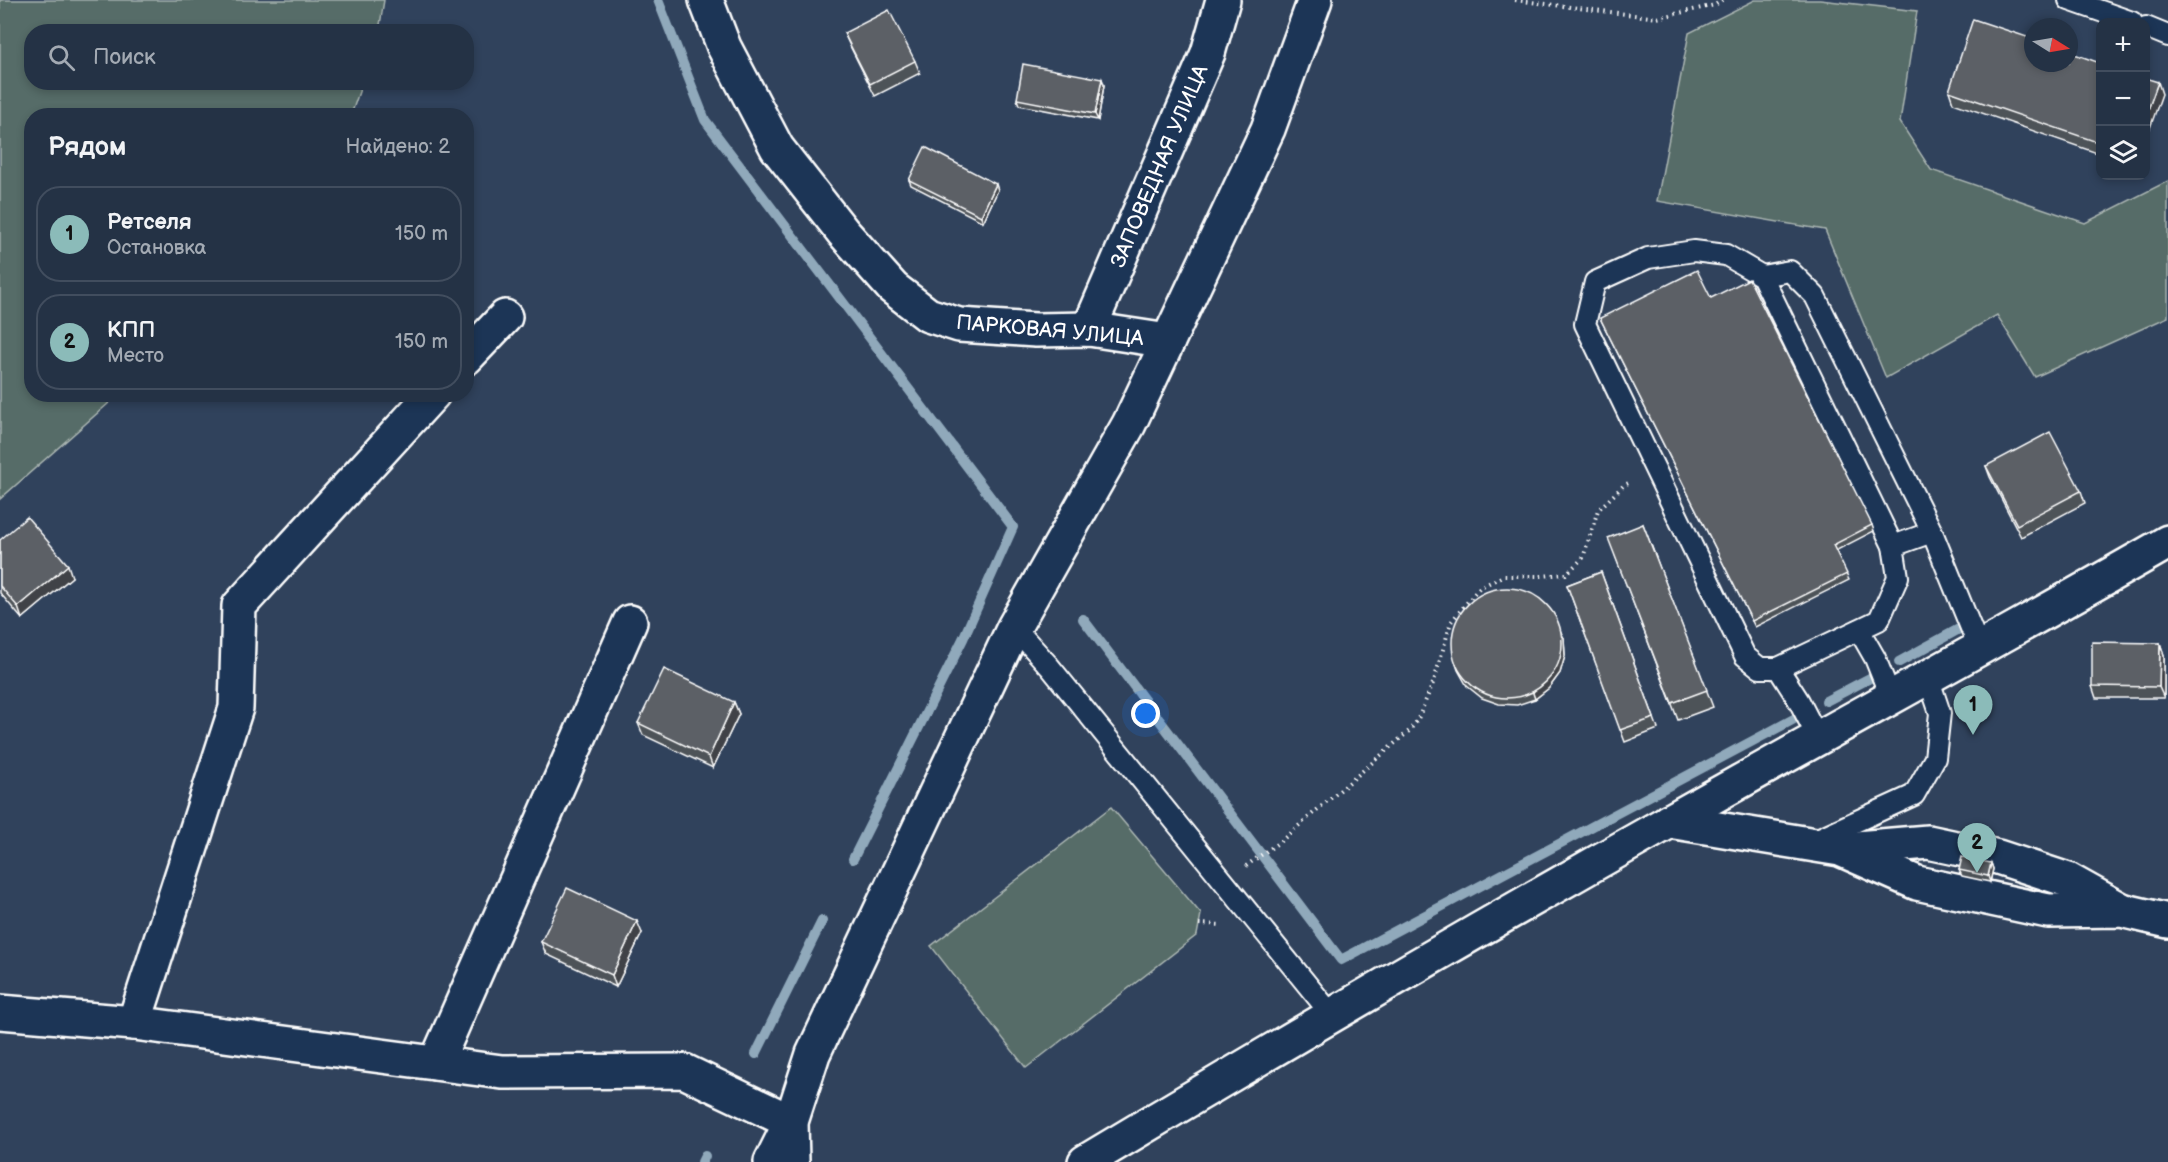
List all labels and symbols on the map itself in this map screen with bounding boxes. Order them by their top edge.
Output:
north arrow [2024,18,2078,72]
street label: ЗАПОВЕДНАЯ УЛИЦА [1105,61,1214,271]
street label: ПАРКОВАЯ УЛИЦА [955,310,1145,351]
pin: 1 [1954,686,1992,735]
your location [1131,699,1160,728]
pin: 2 [1958,824,1996,873]

